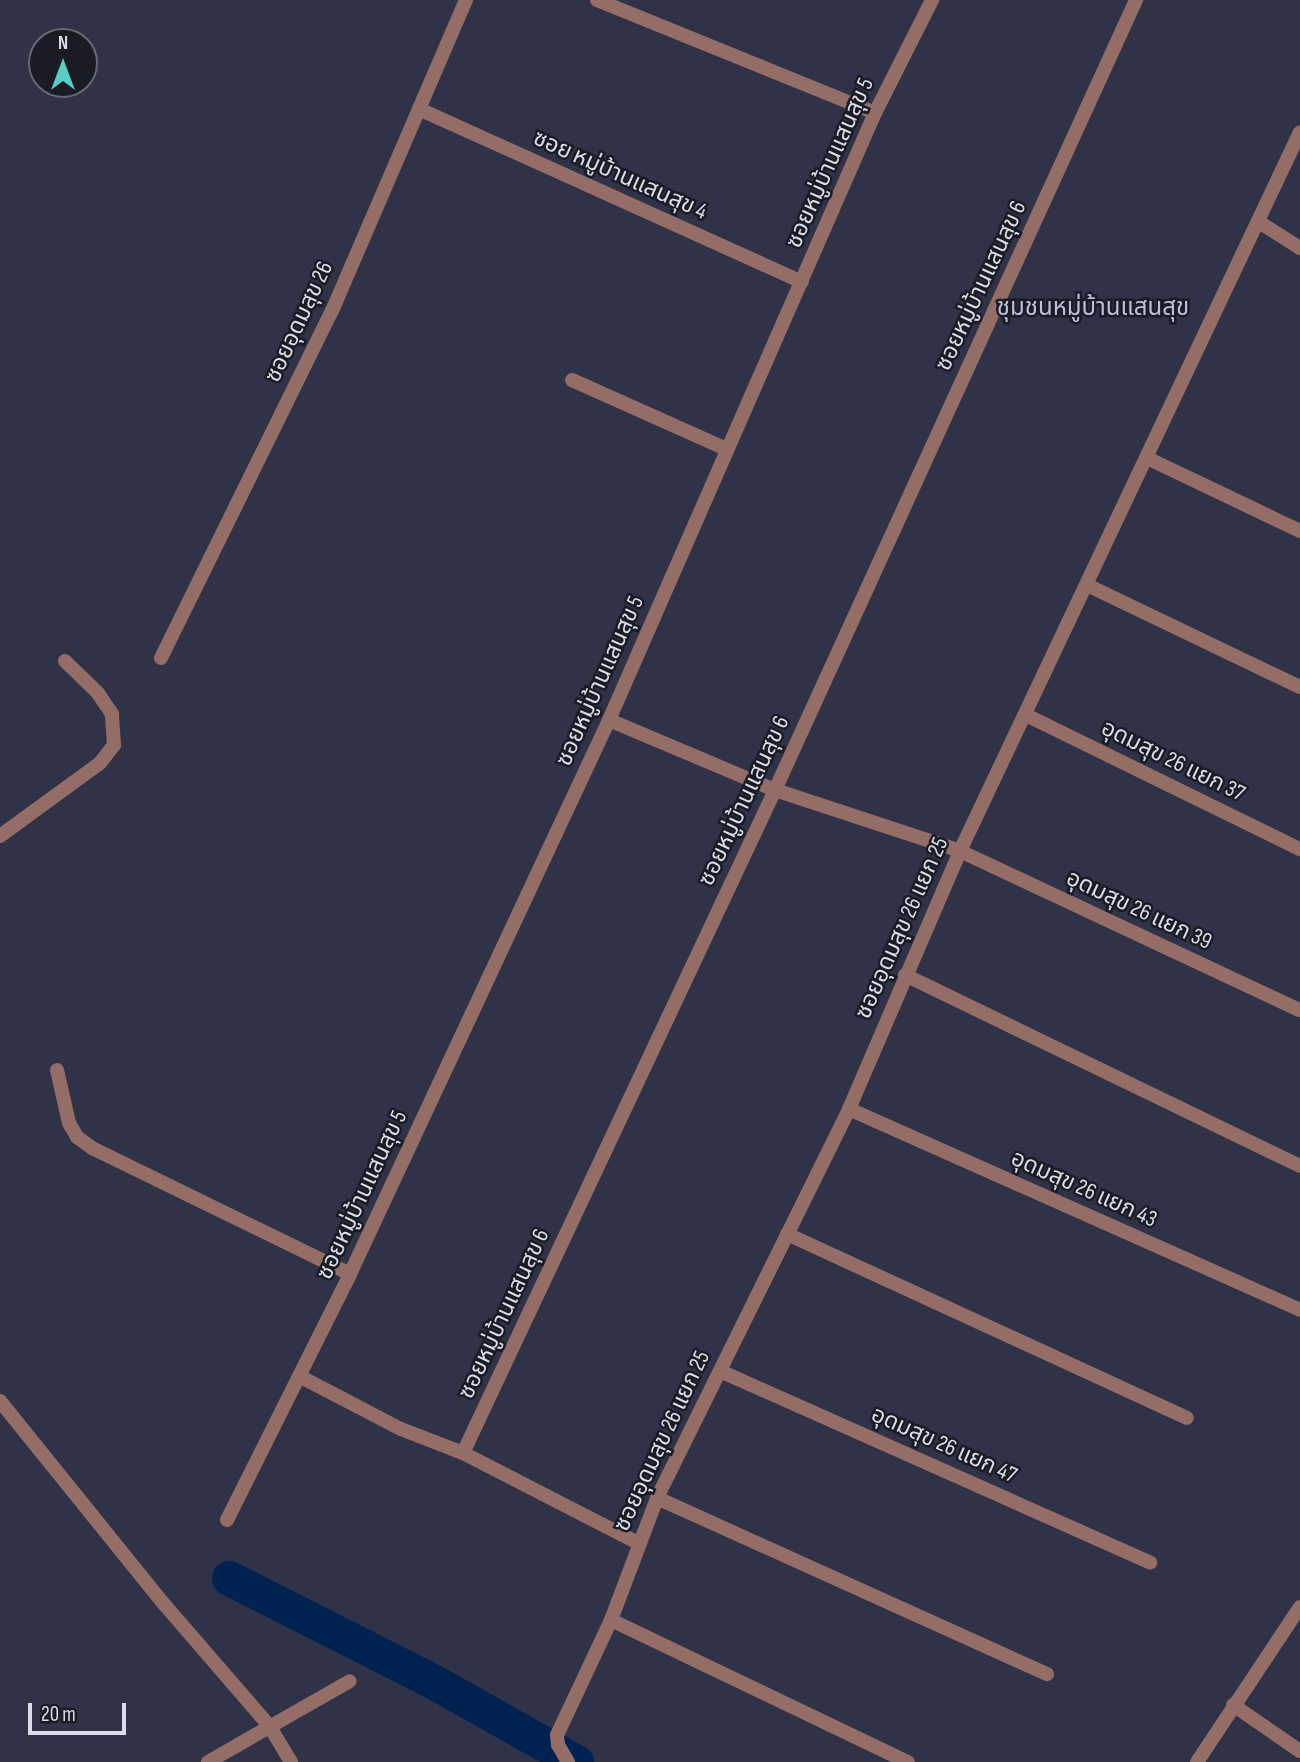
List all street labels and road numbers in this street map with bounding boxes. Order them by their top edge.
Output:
street label: ซอยหมู่บ้านแสนสุข 5 [780,74,880,252]
street label: ซอย หมู่บ้านแสนสุข 4 [529,124,711,226]
street label: ซอยหมู่บ้านแสนสุข 6 [930,197,1032,375]
street label: ซอยอุดมสุข 26 [259,257,339,387]
street label: ซอยหมู่บ้านแสนสุข 5 [550,592,650,770]
street label: ซอยหมู่บ้านแสนสุข 6 [693,712,795,890]
street label: อุดมสุข 26 แยก 37 [1097,714,1249,808]
street label: ซอยอุดมสุข 26 แยก 25 [850,833,954,1023]
street label: อุดมสุข 26 แยก 39 [1062,864,1216,956]
street label: ซอยหมู่บ้านแสนสุข 5 [311,1106,413,1284]
street label: อุดมสุข 26 แยก 43 [1007,1144,1161,1234]
street label: ซอยหมู่บ้านแสนสุข 6 [453,1225,555,1403]
street label: ซอยอุดมสุข 26 แยก 25 [608,1346,716,1536]
street label: อุดมสุข 26 แยก 47 [867,1401,1021,1489]

